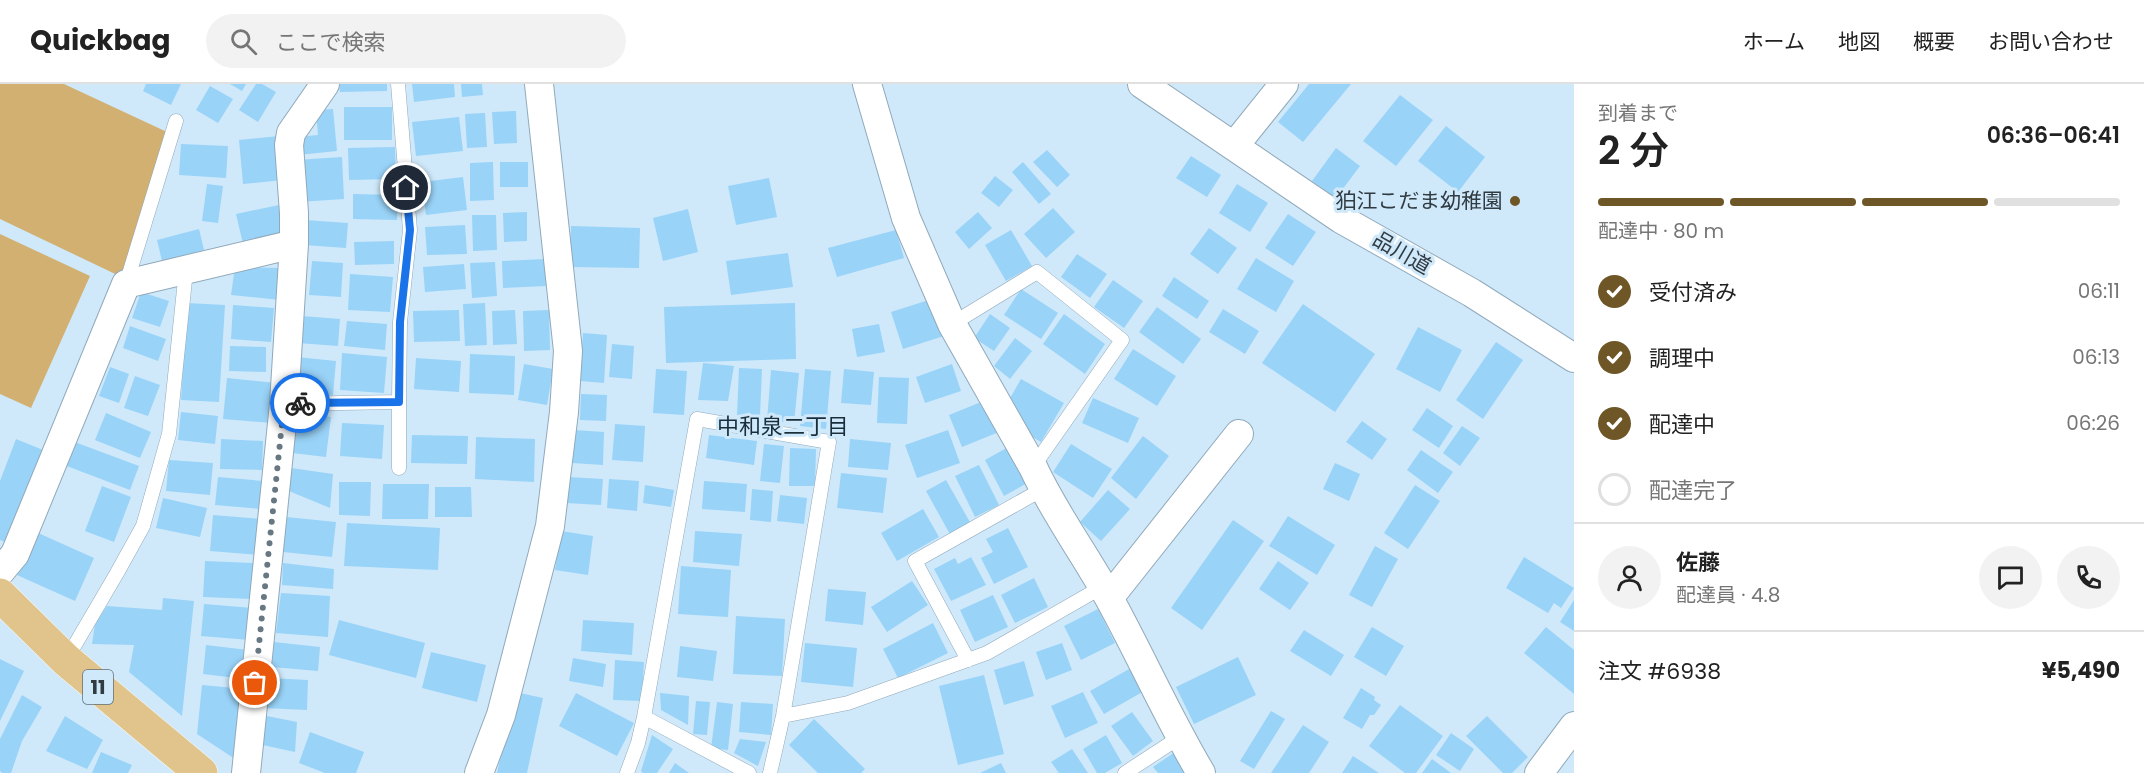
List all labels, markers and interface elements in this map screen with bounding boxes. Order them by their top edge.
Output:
search box [206,14,626,68]
text: Quickbag [30,21,170,60]
icon: search [227,25,260,58]
text: ここで検索 [275,27,386,58]
text: ホーム [1743,27,1805,56]
text: 地図 [1838,27,1880,56]
text: 概要 [1913,27,1955,56]
text: お問い合わせ [1988,27,2114,56]
text: 到着まで [1598,99,1678,127]
text: 06:36–06:41 [1987,120,2120,151]
text: 2 分 [1598,123,1669,178]
pin [380,162,431,213]
icon: home [389,171,422,204]
place label: 狛江こだま幼稚園 [1335,186,1503,215]
marker: 狛江こだま幼稚園 [1508,194,1522,208]
text: 配達中 · 80 m [1598,217,1724,245]
street label: 品川道 [1368,224,1437,281]
icon: check [1598,275,1631,308]
text: 受付済み [1649,277,1737,308]
text: 06:11 [2078,277,2120,305]
icon: check [1598,341,1631,374]
text: 調理中 [1649,343,1715,374]
text: 06:13 [2072,343,2120,371]
courier [270,373,330,433]
icon: bike [284,387,317,420]
icon: check [1598,407,1631,440]
text: 配達中 [1649,409,1715,440]
text: 06:26 [2066,409,2120,437]
district label: 中和泉二丁目 [717,411,849,442]
text: 配達完了 [1649,475,1737,506]
button: person [1598,546,1661,609]
button: chat [1979,546,2042,609]
button: phone [2057,546,2120,609]
text: 佐藤 [1676,547,1720,578]
text: 配達員 · 4.8 [1676,581,1780,609]
text: ¥5,490 [2042,655,2120,686]
text: 注文 #6938 [1598,656,1721,687]
pin [229,657,280,708]
icon: bag [238,666,271,699]
road number: 11 [83,670,113,704]

